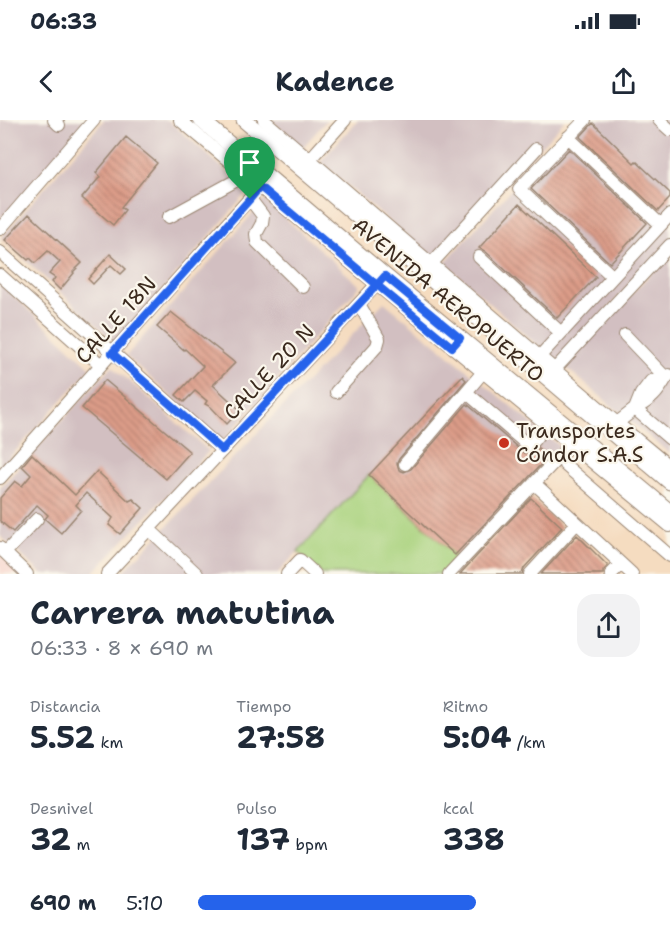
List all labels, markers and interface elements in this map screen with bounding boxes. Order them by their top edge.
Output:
text: 06:33 [30,7,97,36]
text: Kadence [275,63,395,100]
icon: back [30,65,63,98]
icon: share [607,65,640,98]
pin [224,137,275,199]
icon: arrive [233,146,266,179]
street label: AVENIDA AEROPUERTO [346,211,550,389]
street label: CALLE 18N [69,270,163,370]
street label: CALLE 20 N [217,318,321,426]
place label: Transportes Cóndor S.A.S [516,417,643,469]
marker: Transportes Cóndor S.A.S [497,436,511,450]
text: Carrera matutina [30,590,335,635]
button: share [577,594,640,657]
text: 06:33 · 8 × 690 m [30,635,213,661]
text: Distancia [30,696,101,717]
text: Tiempo [236,696,292,717]
text: Ritmo [443,696,488,717]
text: 5.52 [30,717,95,758]
text: 27:58 [236,717,325,758]
text: 5:04 [443,717,512,758]
text: km [95,732,123,753]
text: /km [512,732,546,753]
text: Desnivel [30,798,93,819]
text: Pulso [236,798,277,819]
text: kcal [443,798,474,819]
text: 32 [30,819,71,860]
text: 137 [236,819,290,860]
text: 338 [443,819,505,860]
text: m [71,834,90,855]
text: bpm [290,834,328,855]
text: 690 m [30,890,96,916]
text: 5:10 [126,890,163,916]

